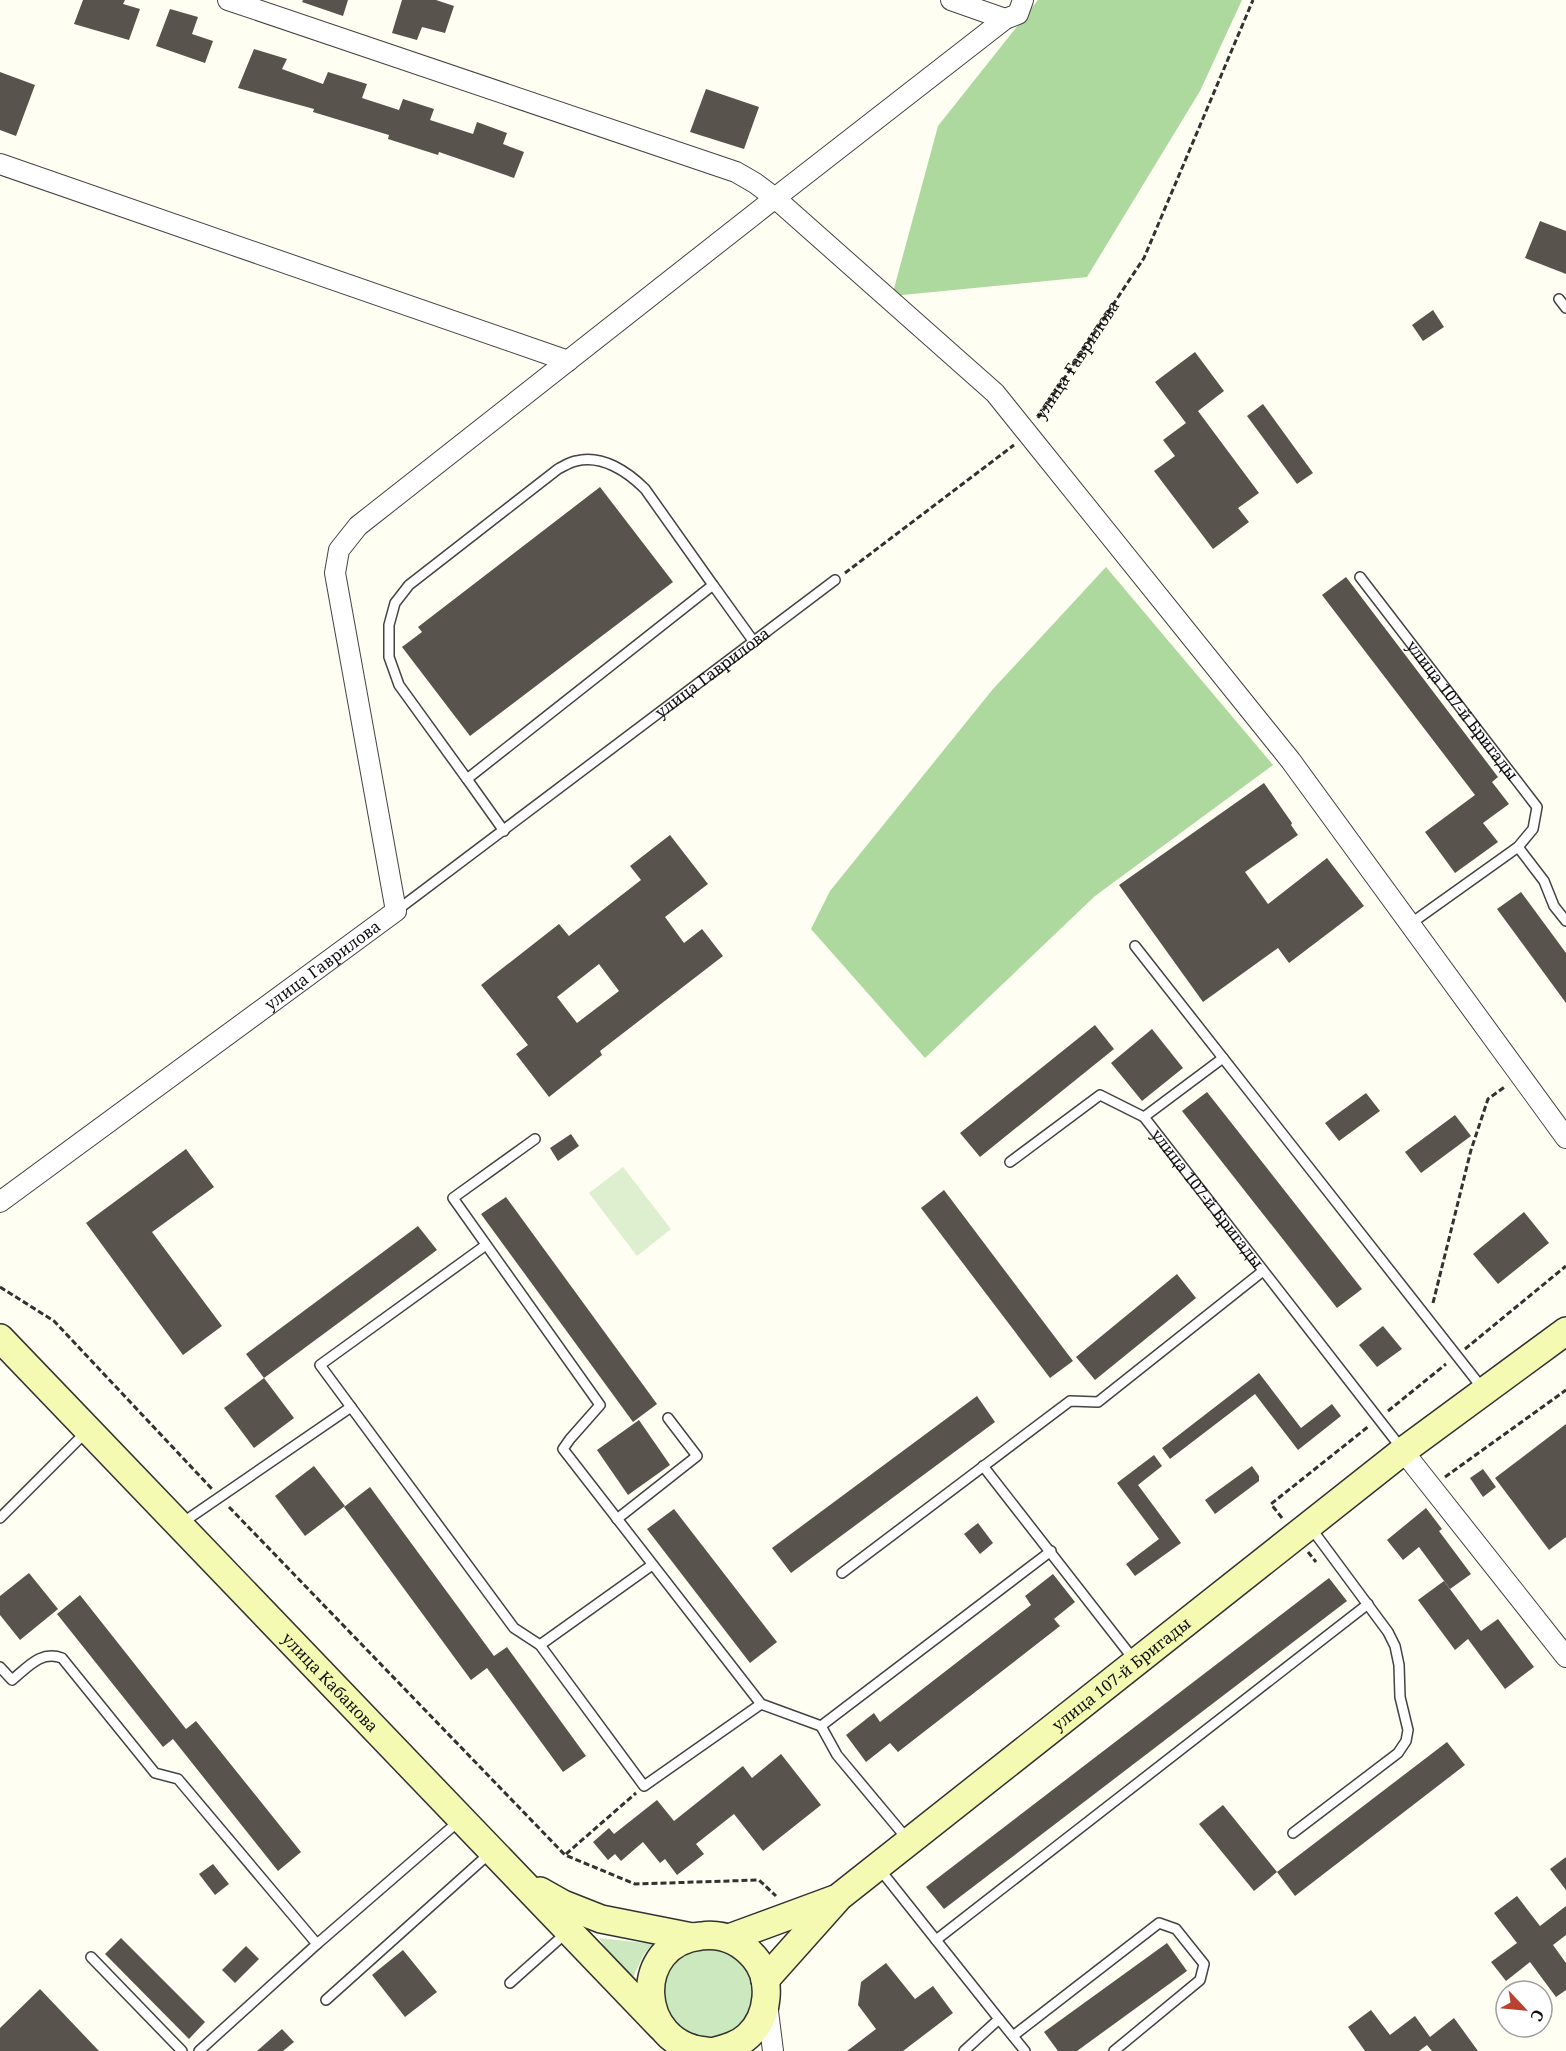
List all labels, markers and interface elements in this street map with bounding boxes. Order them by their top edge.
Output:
street label: улица Гаврилова [1029,296,1124,424]
street label: улица Гаврилова [650,622,774,723]
street label: улица 107-й Бригады [1402,636,1523,785]
street label: улица Гаврилова [260,915,385,1015]
street label: улица 107-й Бригады [1146,1124,1269,1273]
street label: улица 107-й Бригады [1047,1612,1195,1736]
street label: улица Кабанова [277,1628,383,1737]
north arrow [1494,1979,1554,2039]
text: С [1525,2006,1550,2025]

